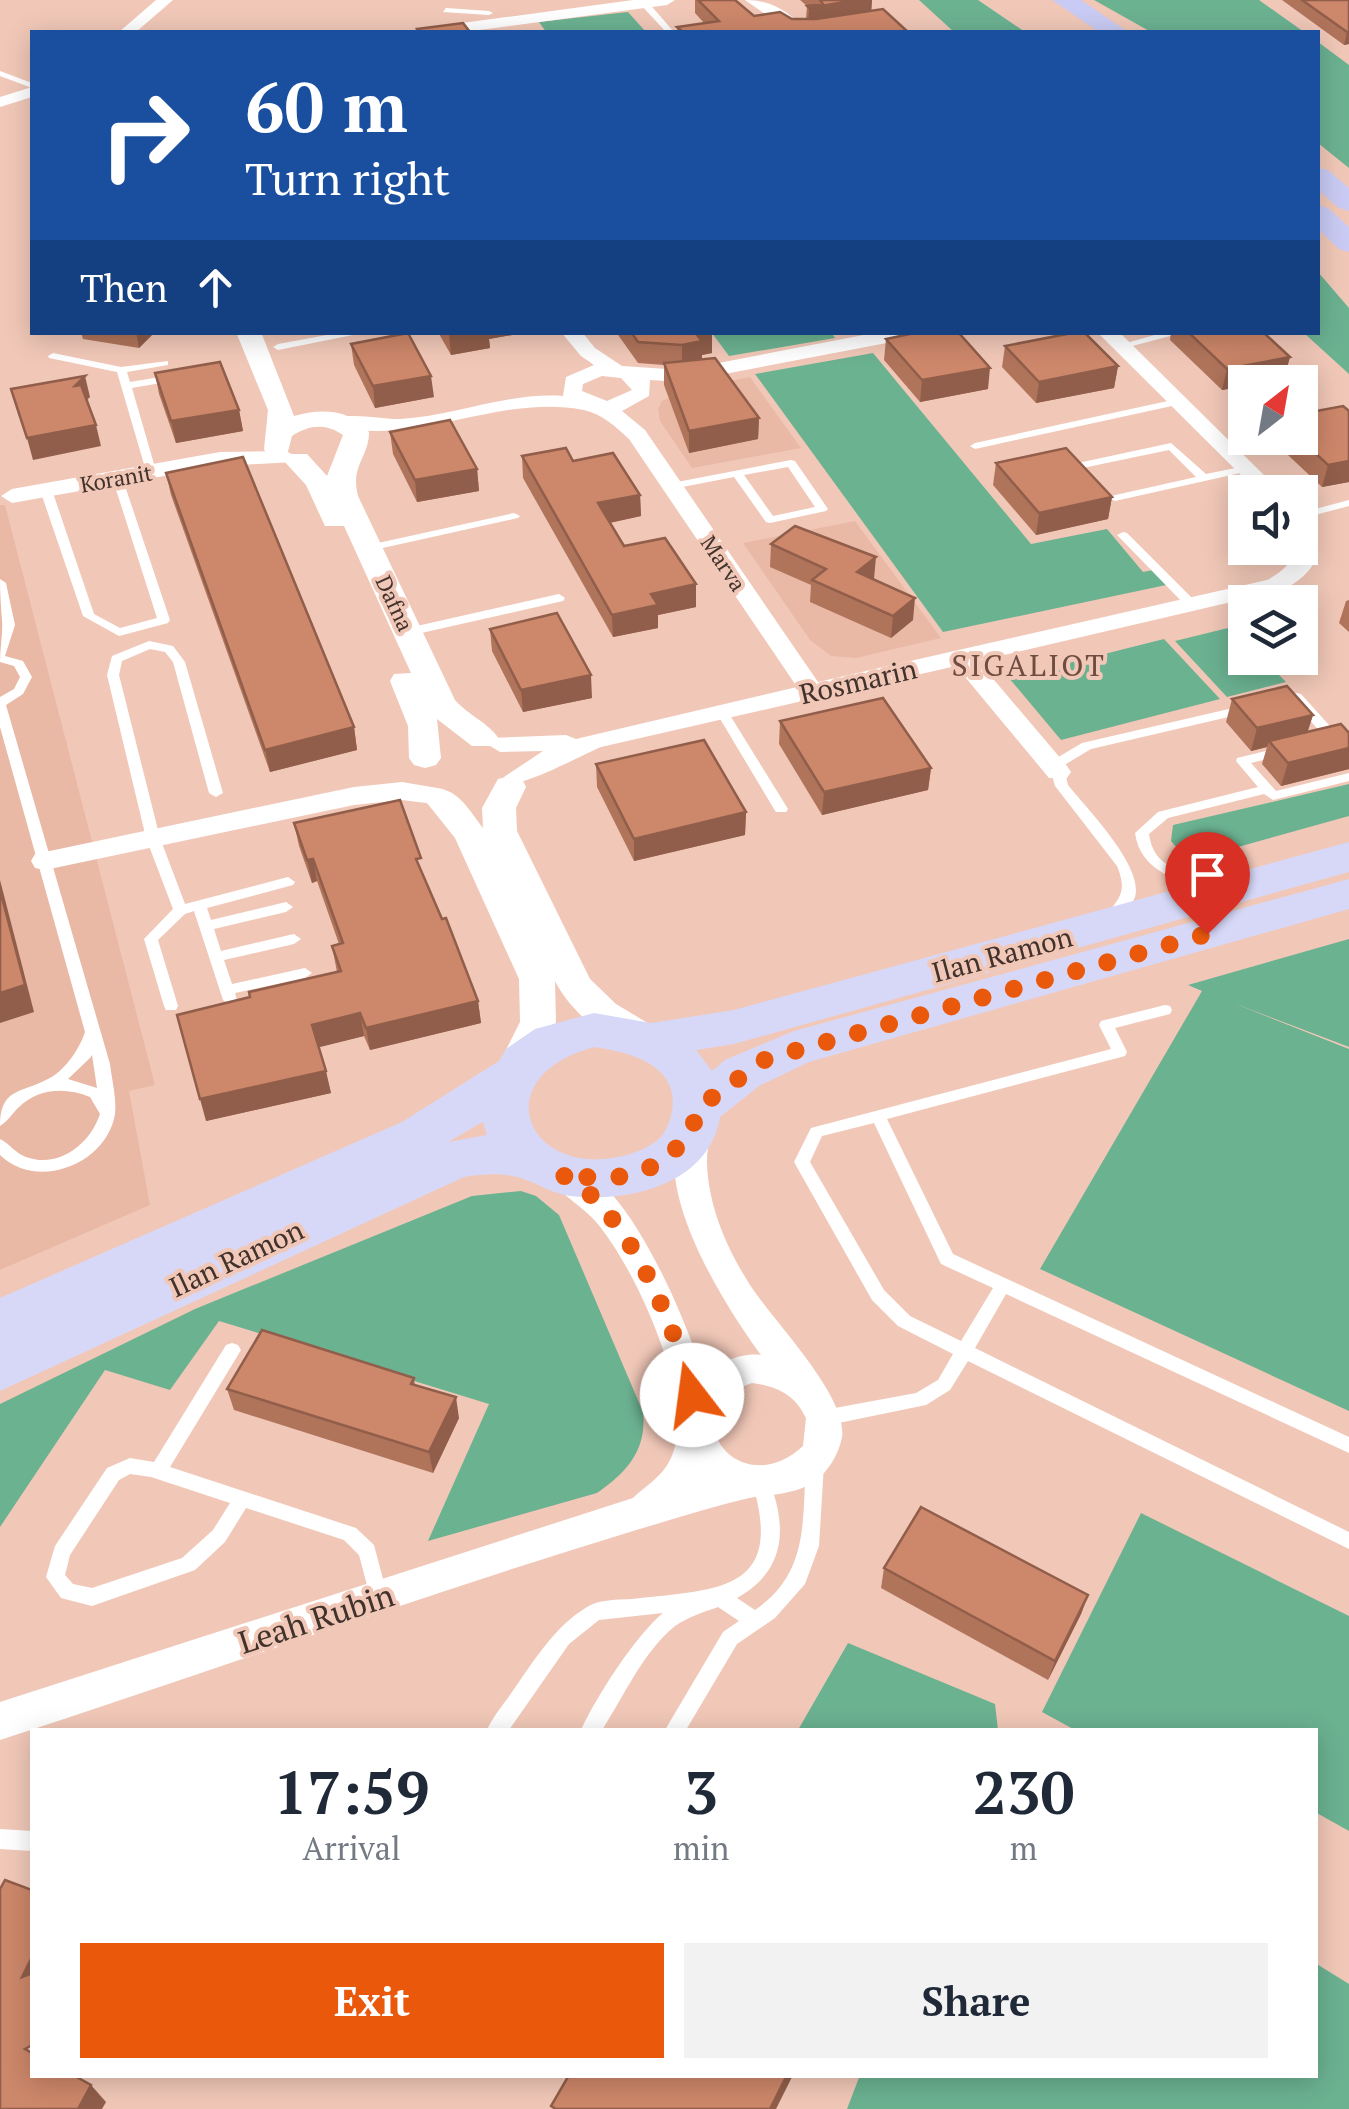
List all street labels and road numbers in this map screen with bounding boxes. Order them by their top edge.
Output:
street label: Koranit [78,457,154,499]
street label: Marva [695,529,753,597]
street label: Dafna [370,570,420,636]
street label: Rosmarin [796,650,921,712]
street label: Ilan Ramon [928,917,1077,991]
street label: Ilan Ramon [163,1211,309,1305]
street label: Leah Rubin [233,1573,399,1663]

